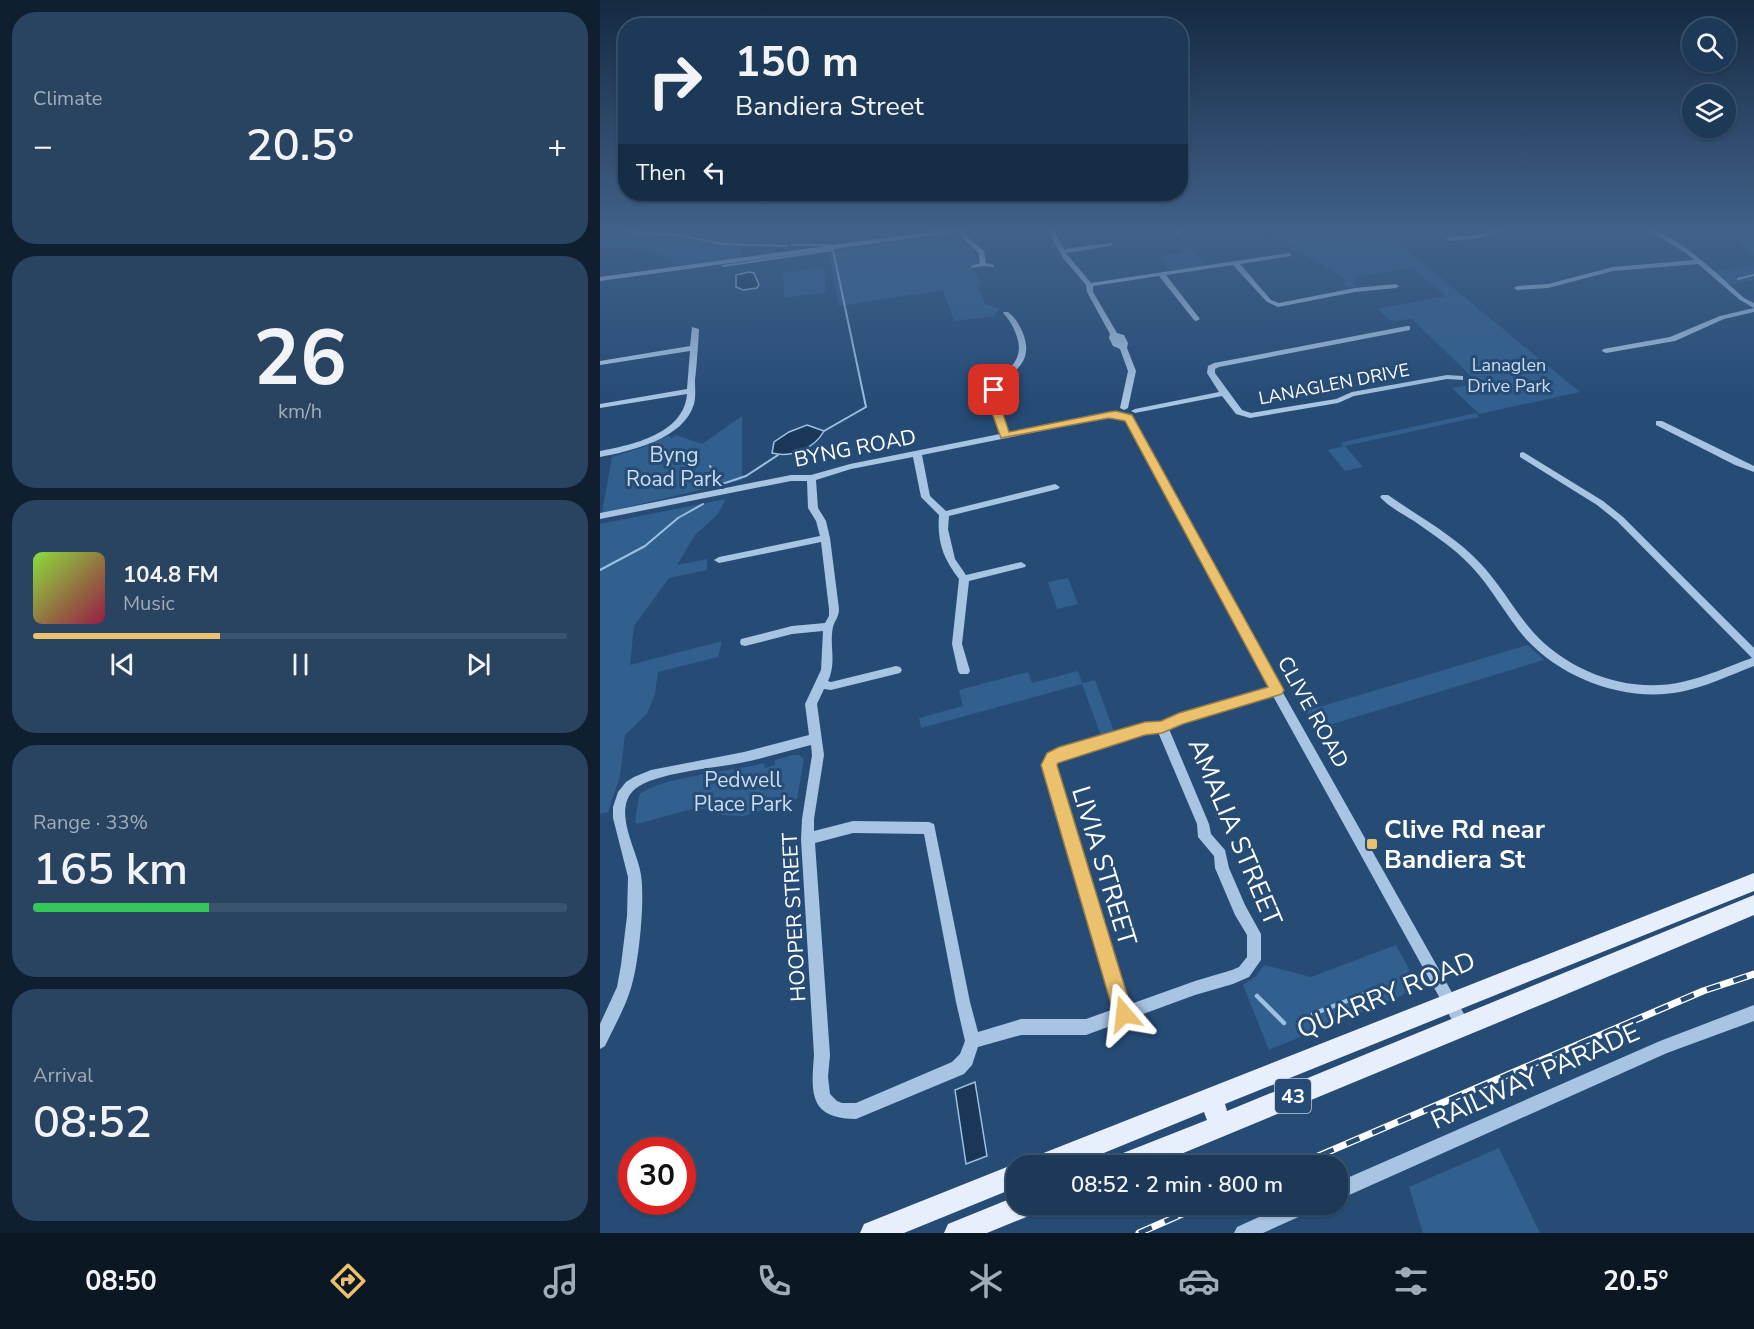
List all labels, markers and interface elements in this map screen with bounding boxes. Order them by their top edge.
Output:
map controls [1682,18,1736,138]
button: search [1682,18,1736,72]
text: 150 m [735,34,859,91]
icon: right [636,42,714,120]
button: layers [1682,84,1736,138]
text: Climate [33,85,102,112]
text: Bandiera Street [735,88,924,125]
text: 20.5° [246,115,354,176]
text: − [33,124,53,169]
text: + [547,124,567,169]
icon: left [698,156,731,189]
text: Then [636,158,686,188]
text: 26 [253,305,347,412]
park label: Lanaglen Drive Park [1467,353,1552,398]
street label: LANAGLEN DRIVE [1257,358,1411,410]
pin [968,364,1019,415]
icon: arrive [977,373,1010,406]
text: km/h [278,398,322,425]
street label: BYNG ROAD [792,422,918,474]
park label: Byng Road Park [626,441,723,493]
text: 104.8 FM [123,560,219,590]
text: Music [123,590,175,617]
icon: previous [106,648,139,681]
icon: pause [284,648,317,681]
icon: next [462,648,495,681]
street label: CLIVE ROAD [1271,651,1355,773]
street label: AMALIA STREET [1180,733,1290,932]
park label: Pedwell Place Park [694,766,793,818]
street label: LIVIA STREET [1063,782,1145,950]
text: Range · 33% [33,809,148,836]
place label: Clive Rd near Bandiera St [1384,812,1546,877]
street label: HOOPER STREET [776,831,812,1002]
marker: Clive Rd near Bandiera St [1365,837,1379,851]
text: 165 km [33,839,188,900]
street label: QUARRY ROAD [1292,943,1480,1047]
position arrow [1092,982,1156,1046]
street label: RAILWAY PARADE [1425,1014,1645,1138]
text: Arrival [33,1062,93,1089]
road number: 43 [1275,1079,1311,1113]
text: 08:52 [33,1092,152,1153]
speed limit sign: 30 [618,1137,696,1215]
text: 08:52 · 2 min · 800 m [1071,1170,1283,1200]
icon: directions [327,1260,369,1302]
icon: music [540,1260,582,1302]
icon: phone [753,1260,795,1302]
icon: climate [965,1260,1007,1302]
icon: car [1178,1260,1220,1302]
icon: filters [1390,1260,1432,1302]
text: 08:50 [85,1263,157,1300]
text: 20.5° [1603,1263,1669,1300]

